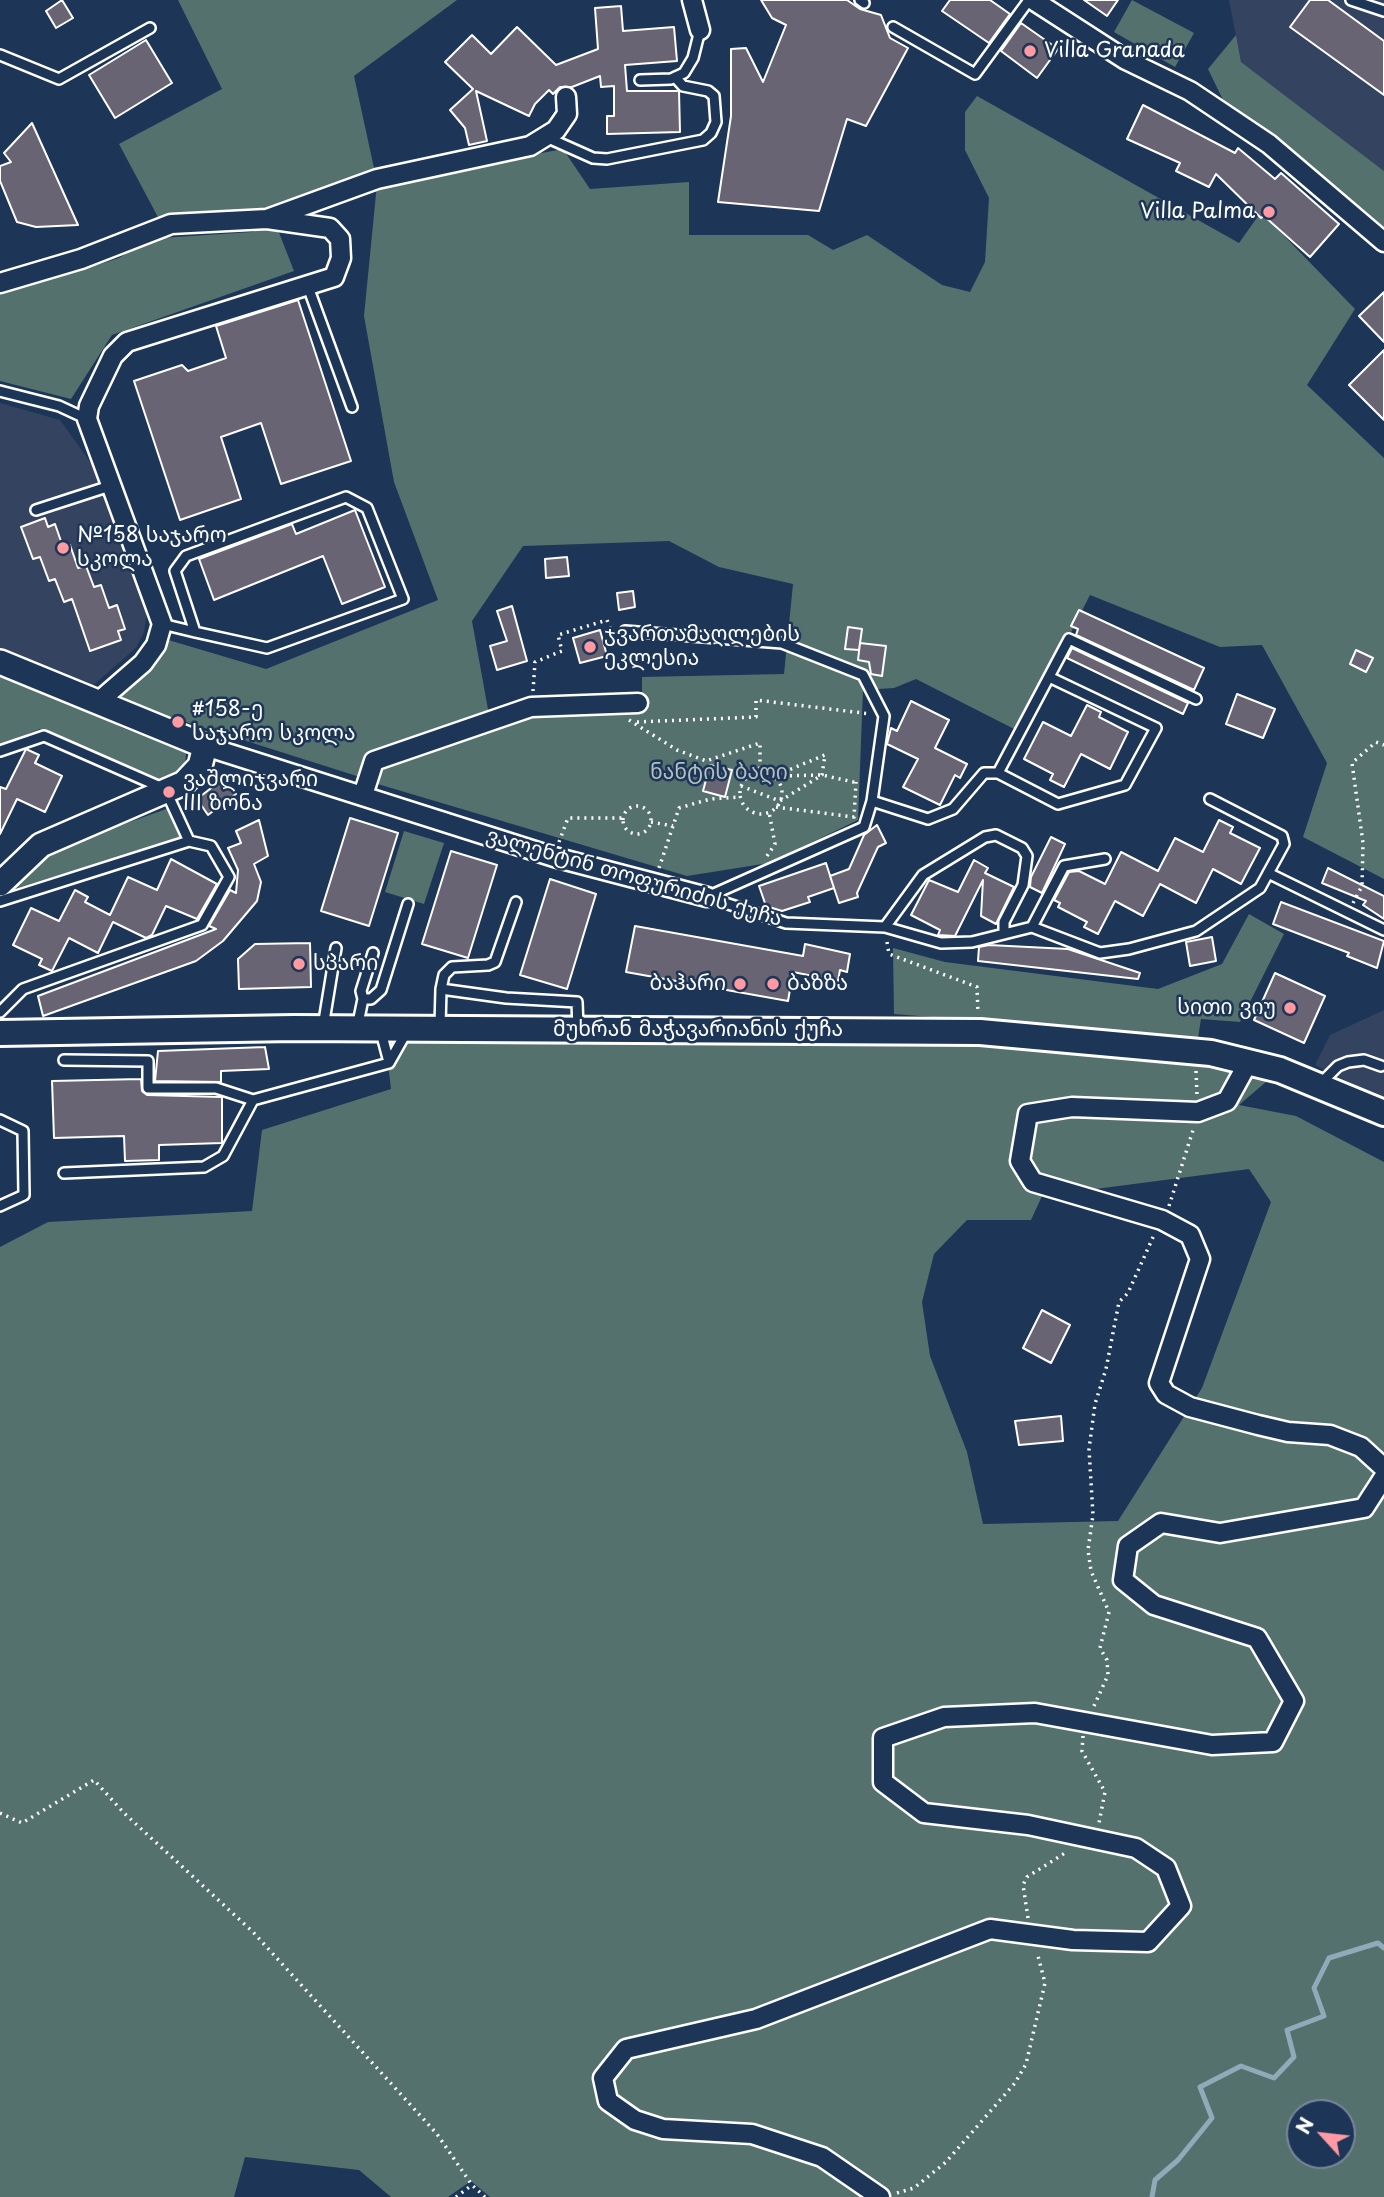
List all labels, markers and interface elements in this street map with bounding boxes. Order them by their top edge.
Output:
place label: Villa Granada [1044,38,1185,64]
marker: Villa Granada [1022,43,1038,59]
place label: Villa Palma [1140,199,1255,225]
marker: Villa Palma [1261,204,1277,220]
place label: №158 საჯარო სკოლა [77,523,227,573]
marker: №158 საჯარო სკოლა [55,540,71,556]
place label: ჯვართამაღლების ეკლესია [604,622,800,672]
marker: ჯვართამაღლების ეკლესია [582,639,598,655]
place label: #158-ე საჯარო სკოლა [192,697,355,747]
marker: #158-ე საჯარო სკოლა [170,714,186,730]
park label: ნანტის ბაღი [650,760,788,786]
place label: ვაშლიჯვარი III ზონა [183,767,318,817]
marker: ვაშლიჯვარი III ზონა [161,784,177,800]
street label: ვალენტინ თოფურიძის ქუჩა [483,824,785,932]
place label: სპარი [313,951,378,977]
marker: სპარი [291,956,307,972]
place label: ბაჰარი [649,971,726,997]
place label: ბაზზა [787,971,848,997]
marker: ბაჰარი [732,976,748,992]
marker: ბაზზა [765,976,781,992]
place label: სითი ვიუ [1177,995,1276,1021]
marker: სითი ვიუ [1282,1000,1298,1016]
street label: მუხრან მაჭავარიანის ქუჩა [553,1017,843,1043]
north arrow [1286,2099,1356,2169]
text: N [1288,2112,1320,2138]

